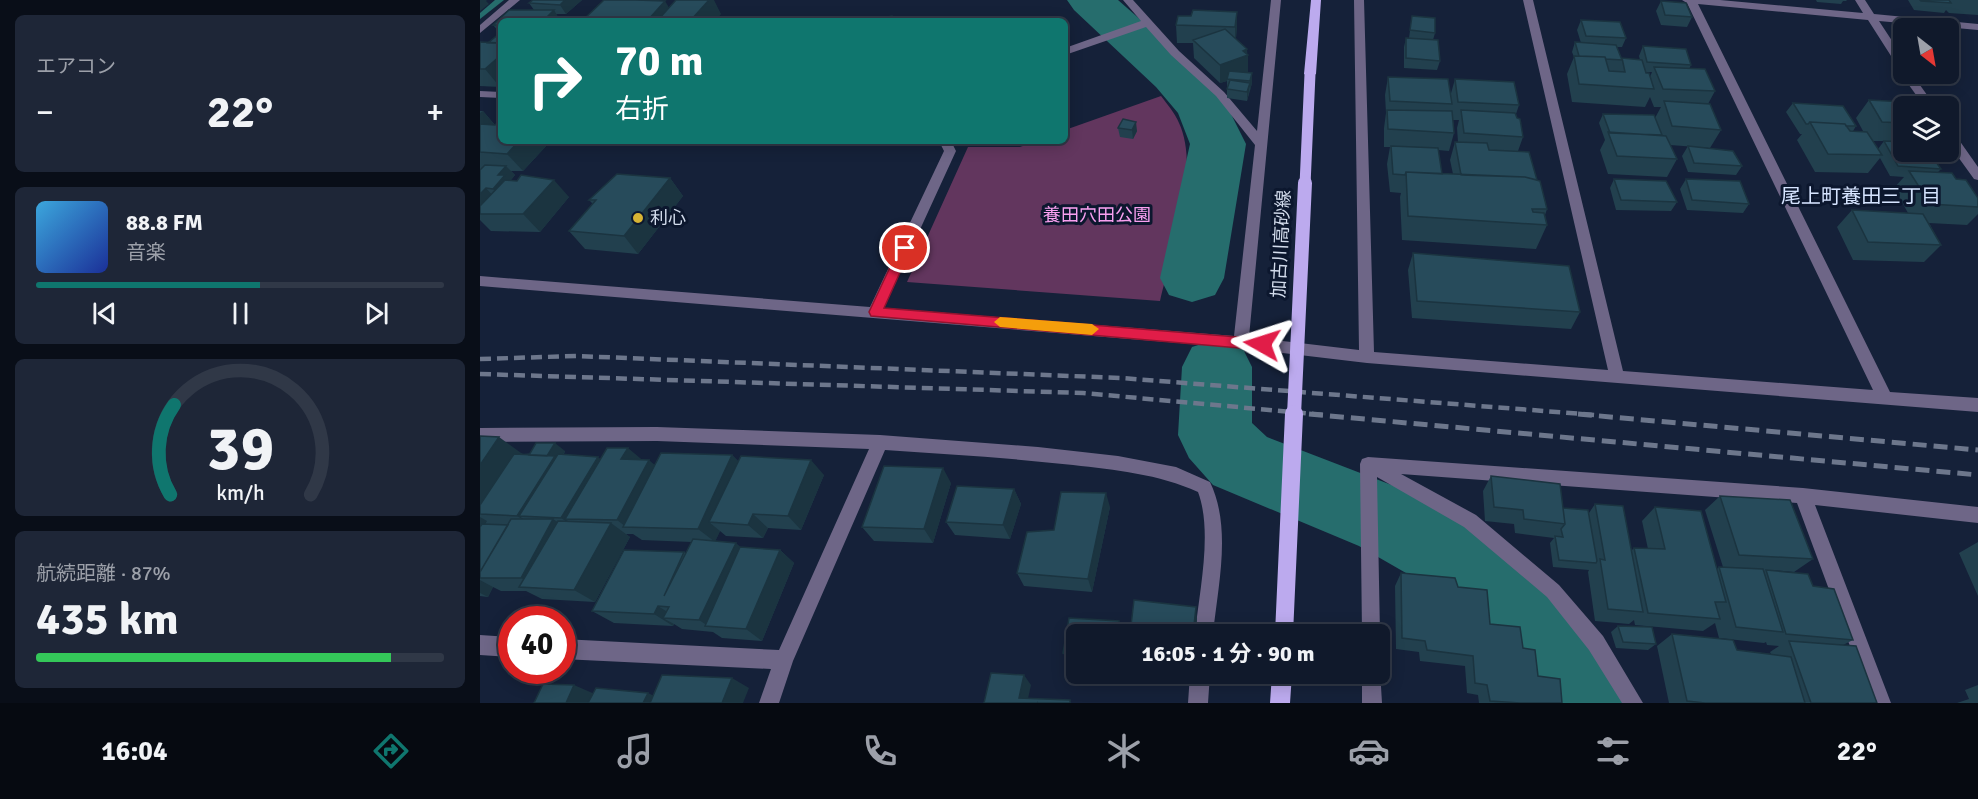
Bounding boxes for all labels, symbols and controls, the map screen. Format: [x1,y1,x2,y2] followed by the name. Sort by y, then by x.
[1893,18,1959,84] north arrow
[1893,18,1959,162] map controls
[615,36,704,87] text: 70 m
[516,42,594,120] icon: right
[36,54,116,79] text: エアコン
[207,85,273,140] text: 22°
[36,92,54,133] text: −
[426,92,444,133] text: +
[615,93,669,126] text: 右折
[1893,96,1959,162] button: layers
[1781,184,1941,209] district label: 尾上町養田三丁目
[1267,189,1295,299] street label: 加古川高砂線
[1043,204,1151,226] park label: 養田穴田公園
[650,207,686,229] place label: 利心
[126,209,203,236] text: 88.8 FM
[631,211,645,225] marker: 利心
[879,222,930,273] pin
[888,231,921,264] icon: arrive
[126,240,166,265] text: 音楽
[88,297,121,330] icon: previous
[224,297,257,330] icon: pause
[360,297,393,330] icon: next
[1230,312,1294,376] position arrow
[206,410,274,487] text: 39
[216,480,264,506] text: km/h
[36,561,171,586] text: 航続距離 · 87%
[36,592,179,647] text: 435 km
[498,606,576,684] speed limit sign: 40
[1142,640,1314,667] text: 16:05 · 1 分 · 90 m
[370,730,412,772] icon: directions
[614,730,656,772] icon: music
[859,730,901,772] icon: phone
[1103,730,1145,772] icon: climate
[1348,730,1390,772] icon: car
[1592,730,1634,772] icon: filters
[101,735,168,768] text: 16:04
[1837,735,1877,768] text: 22°

